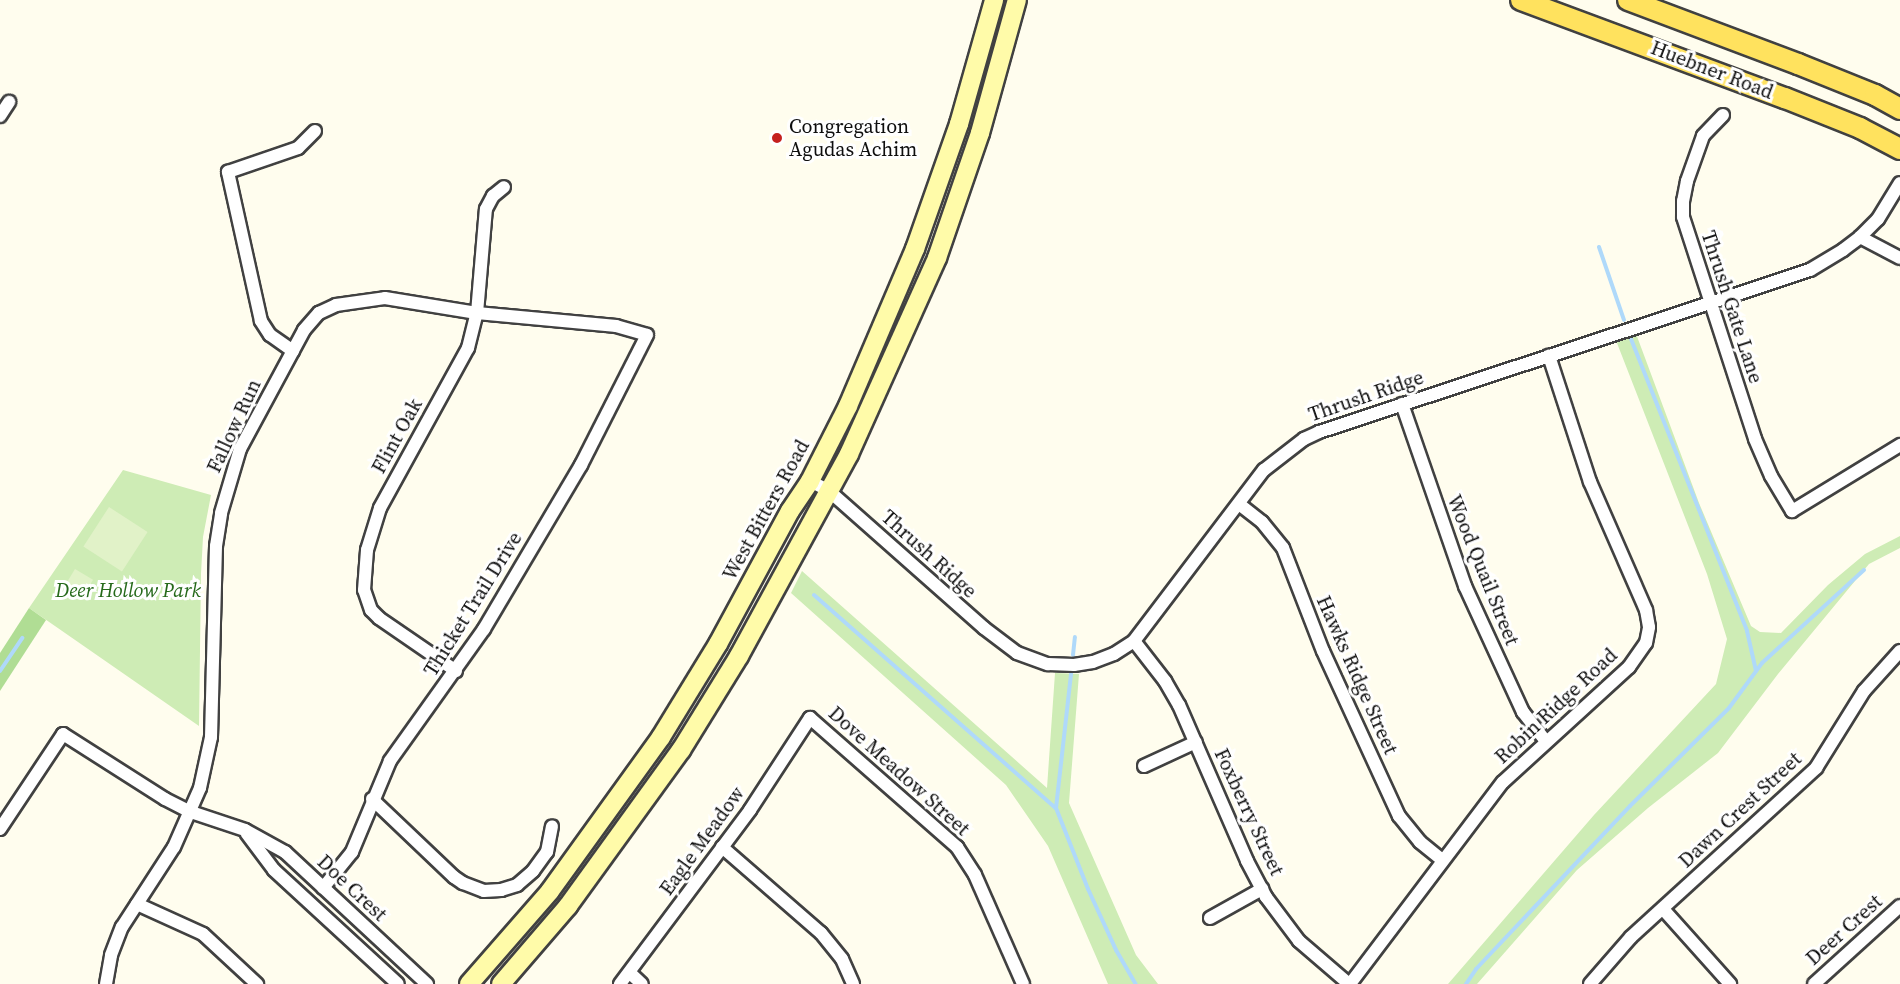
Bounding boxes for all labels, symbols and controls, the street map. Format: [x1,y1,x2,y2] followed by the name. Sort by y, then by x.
[1647,36,1777,104] street label: Huebner Road
[789,114,917,161] place label: Congregation Agudas Achim
[770,131,784,145] marker: Congregation Agudas Achim
[1696,228,1768,386] street label: Thrush Gate Lane
[1305,365,1427,427] street label: Thrush Ridge
[202,375,266,477] street label: Fallow Run
[367,394,427,478] street label: Flint Oak
[718,436,814,584] street label: West Bitters Road
[1442,491,1524,649] street label: Wood Quail Street
[876,505,982,603] street label: Thrush Ridge
[419,527,527,681] street label: Thicket Trail Drive
[55,578,201,602] park label: Deer Hollow Park
[1311,592,1403,758] street label: Hawks Ridge Street
[1490,643,1622,769] street label: Robin Ridge Road
[824,701,974,841] street label: Dove Meadow Street
[1209,745,1289,879] street label: Foxberry Street
[1674,747,1806,873] street label: Dawn Crest Street
[655,782,749,900] street label: Eagle Meadow
[312,850,392,926] street label: Doe Crest
[1801,890,1887,970] street label: Deer Crest

